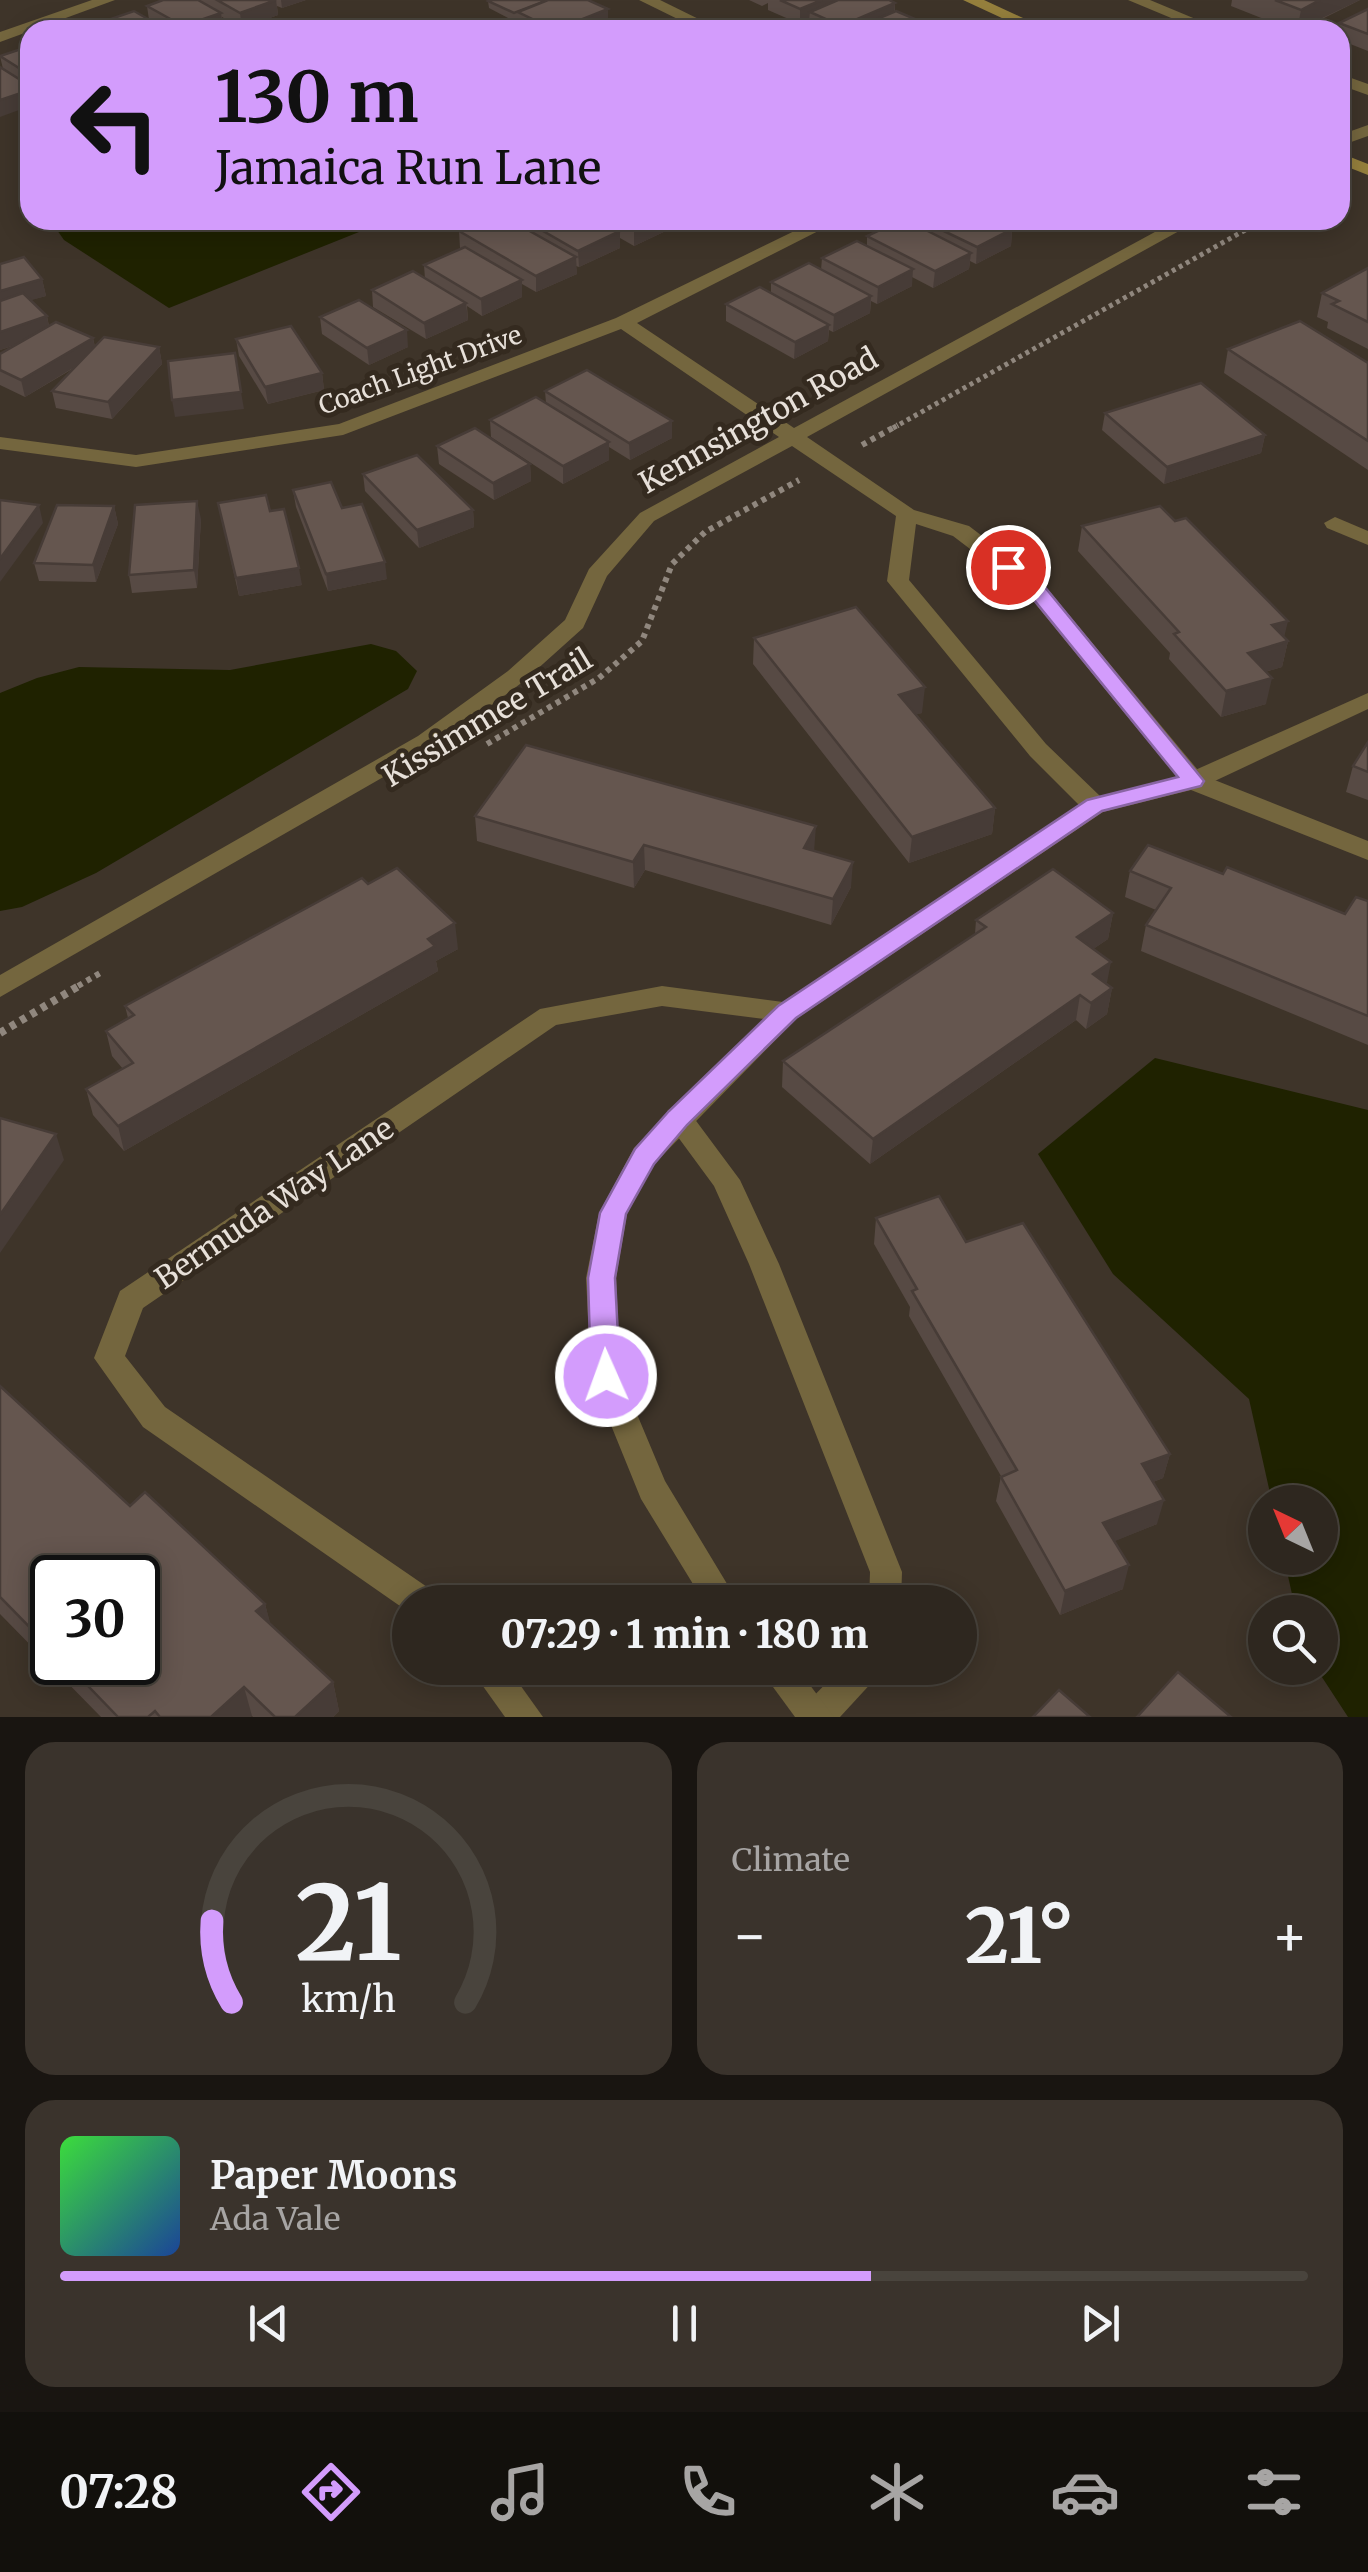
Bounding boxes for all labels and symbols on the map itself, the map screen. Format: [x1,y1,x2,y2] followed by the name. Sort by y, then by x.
[314,318,526,422] street label: Coach Light Drive
[632,339,884,501] street label: Kennsington Road
[966,525,1051,610] pin
[375,640,599,794] street label: Kissimmee Trail
[148,1109,400,1297] street label: Bermuda Way Lane
[554,1324,658,1428] position arrow
[1248,1485,1338,1575] north arrow
[30,1555,160,1685] speed limit sign: 30

